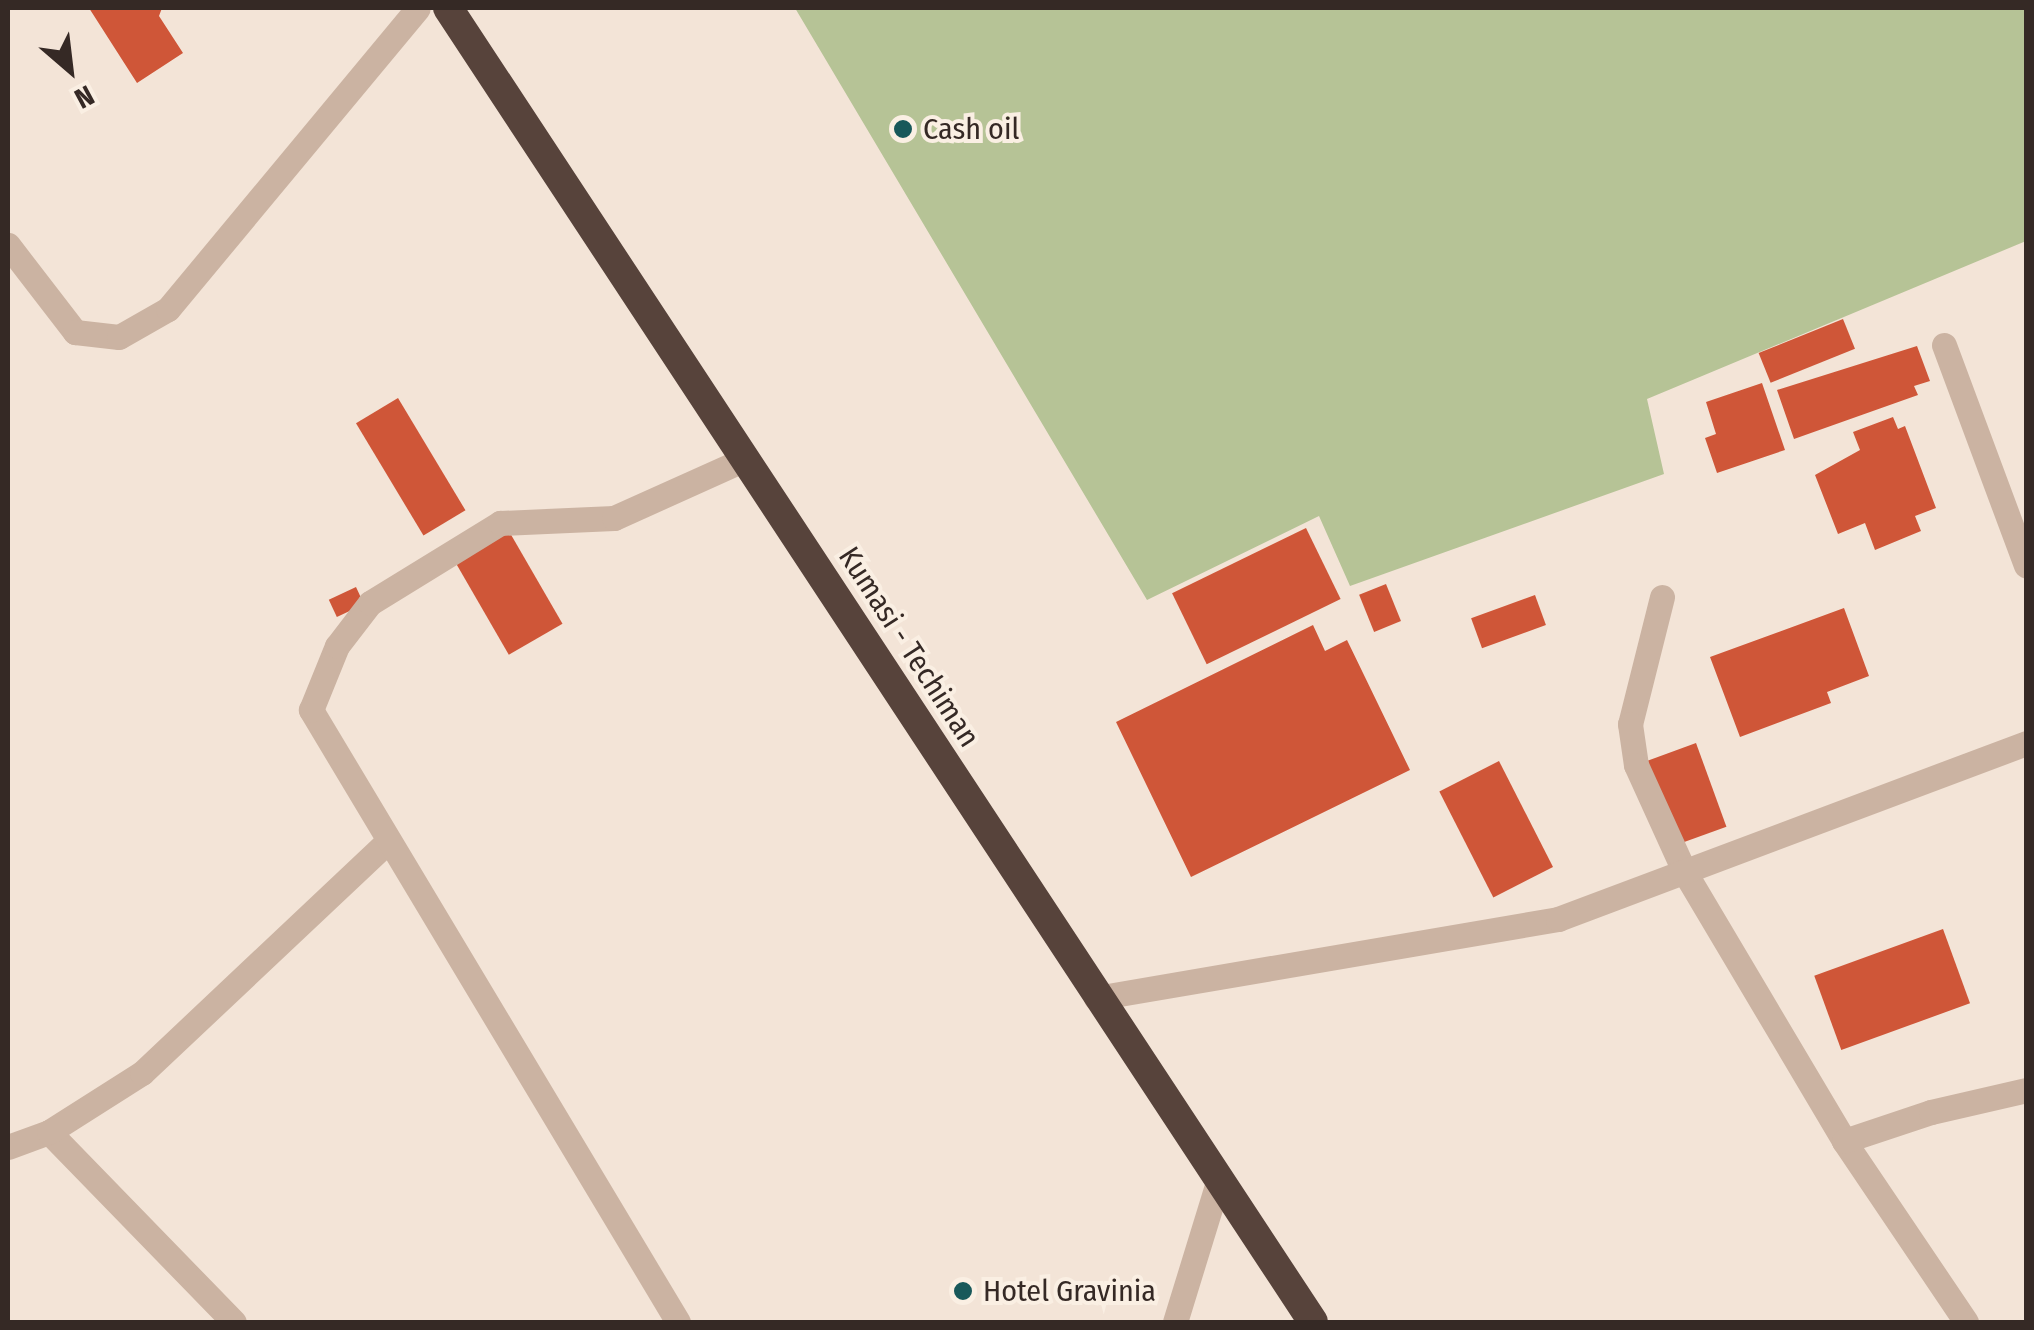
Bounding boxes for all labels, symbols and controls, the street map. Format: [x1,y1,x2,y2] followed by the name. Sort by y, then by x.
[20,20,120,120] north arrow
[69,78,99,115] text: N
[923,111,1019,147] place label: Cash oil
[892,118,914,140] marker: Cash oil
[831,540,987,754] street label: Kumasi - Techiman
[983,1273,1156,1309] place label: Hotel Gravinia
[952,1280,974,1302] marker: Hotel Gravinia

